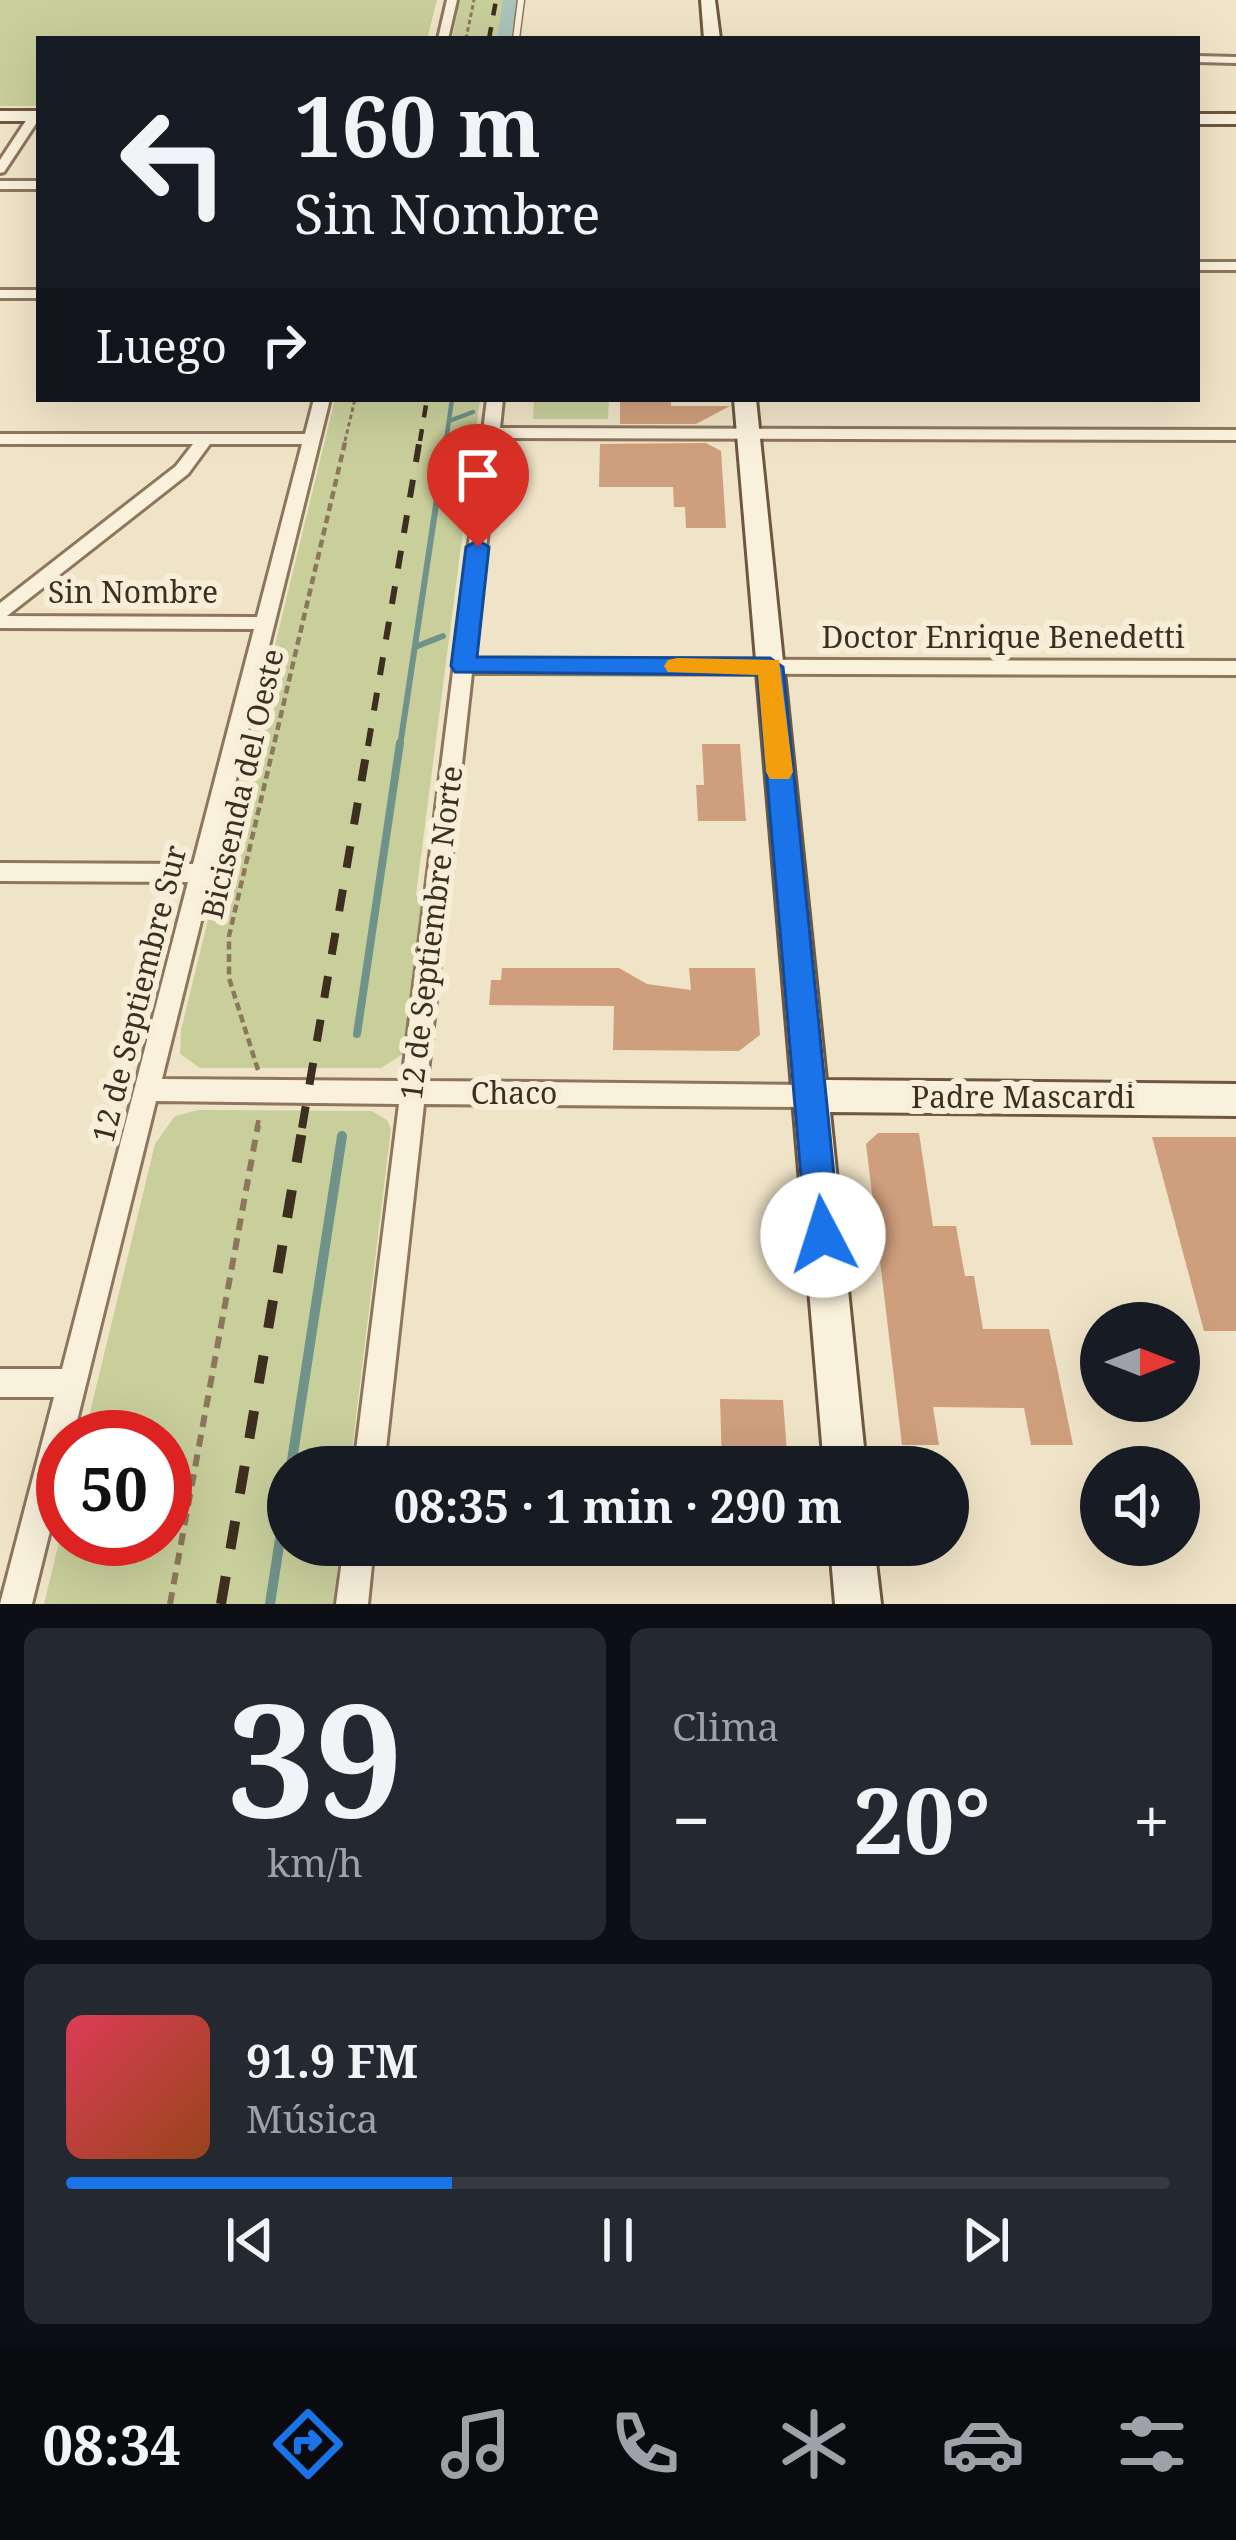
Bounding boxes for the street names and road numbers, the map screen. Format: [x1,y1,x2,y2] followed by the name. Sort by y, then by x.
[48,571,218,612] street label: Sin Nombre
[821,616,1185,657] street label: Doctor Enrique Benedetti
[191,645,293,923] street label: Bicisenda del Oeste
[390,763,471,1102] street label: 12 de Septiembre Norte
[82,841,195,1147] street label: 12 de Septiembre Sur
[471,1072,557,1113] street label: Chaco
[911,1076,1135,1117] street label: Padre Mascardi

